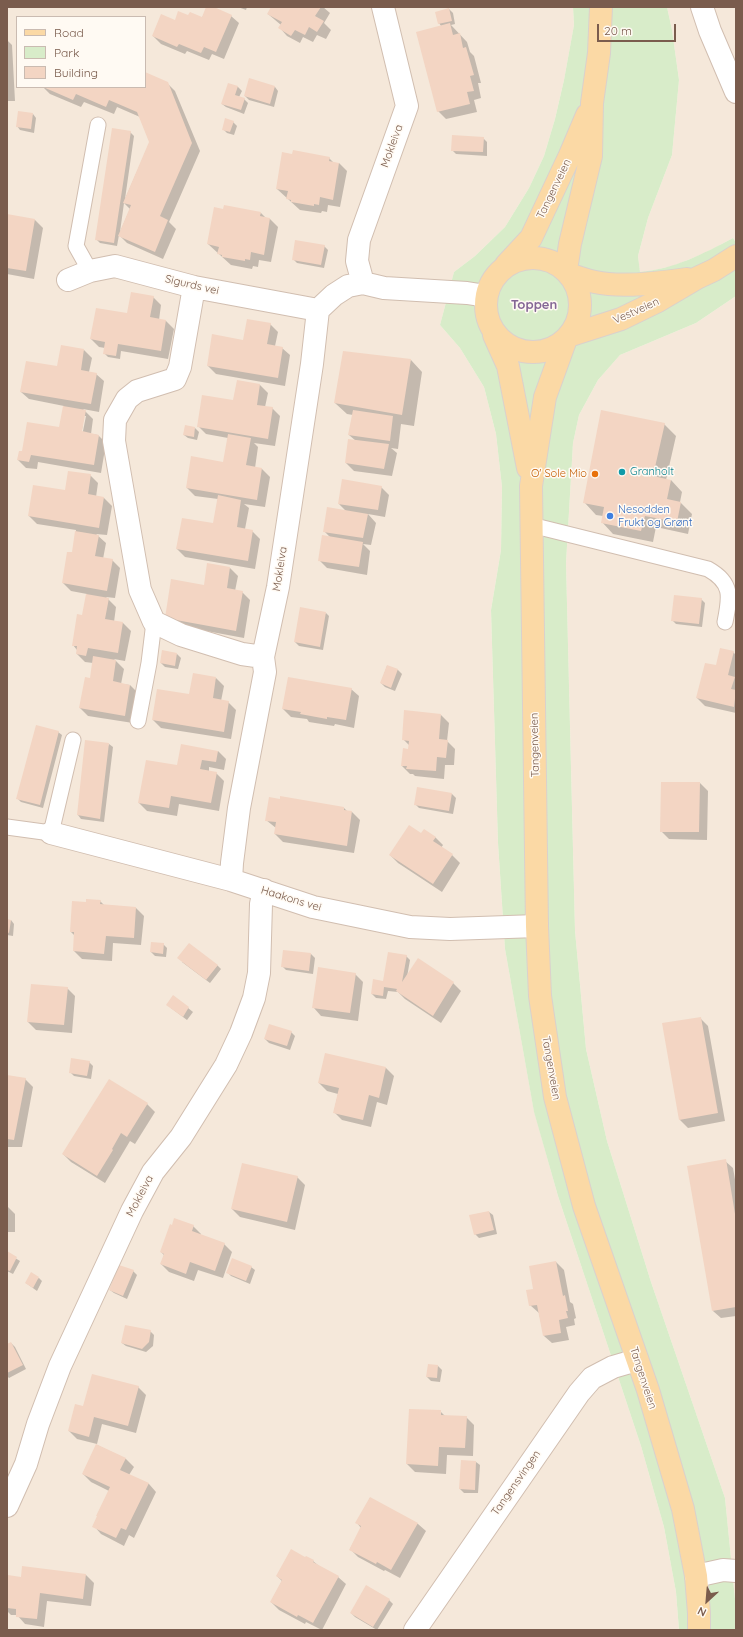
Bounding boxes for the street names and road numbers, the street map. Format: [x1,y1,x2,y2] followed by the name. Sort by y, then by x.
[378,123,406,169] street label: Mokleiva
[534,157,574,221] street label: Tangenveien
[164,272,220,298] street label: Sigurds vei
[611,295,661,327] street label: Vestveien
[270,546,290,592] street label: Mokleiva
[528,713,542,777] street label: Tangenveien
[259,884,323,914] street label: Haakons vei
[539,1035,563,1101] street label: Tangenveien
[124,1173,156,1219] street label: Mokleiva
[627,1345,659,1411] street label: Tangenveien
[489,1448,543,1518] street label: Tangensvingen

